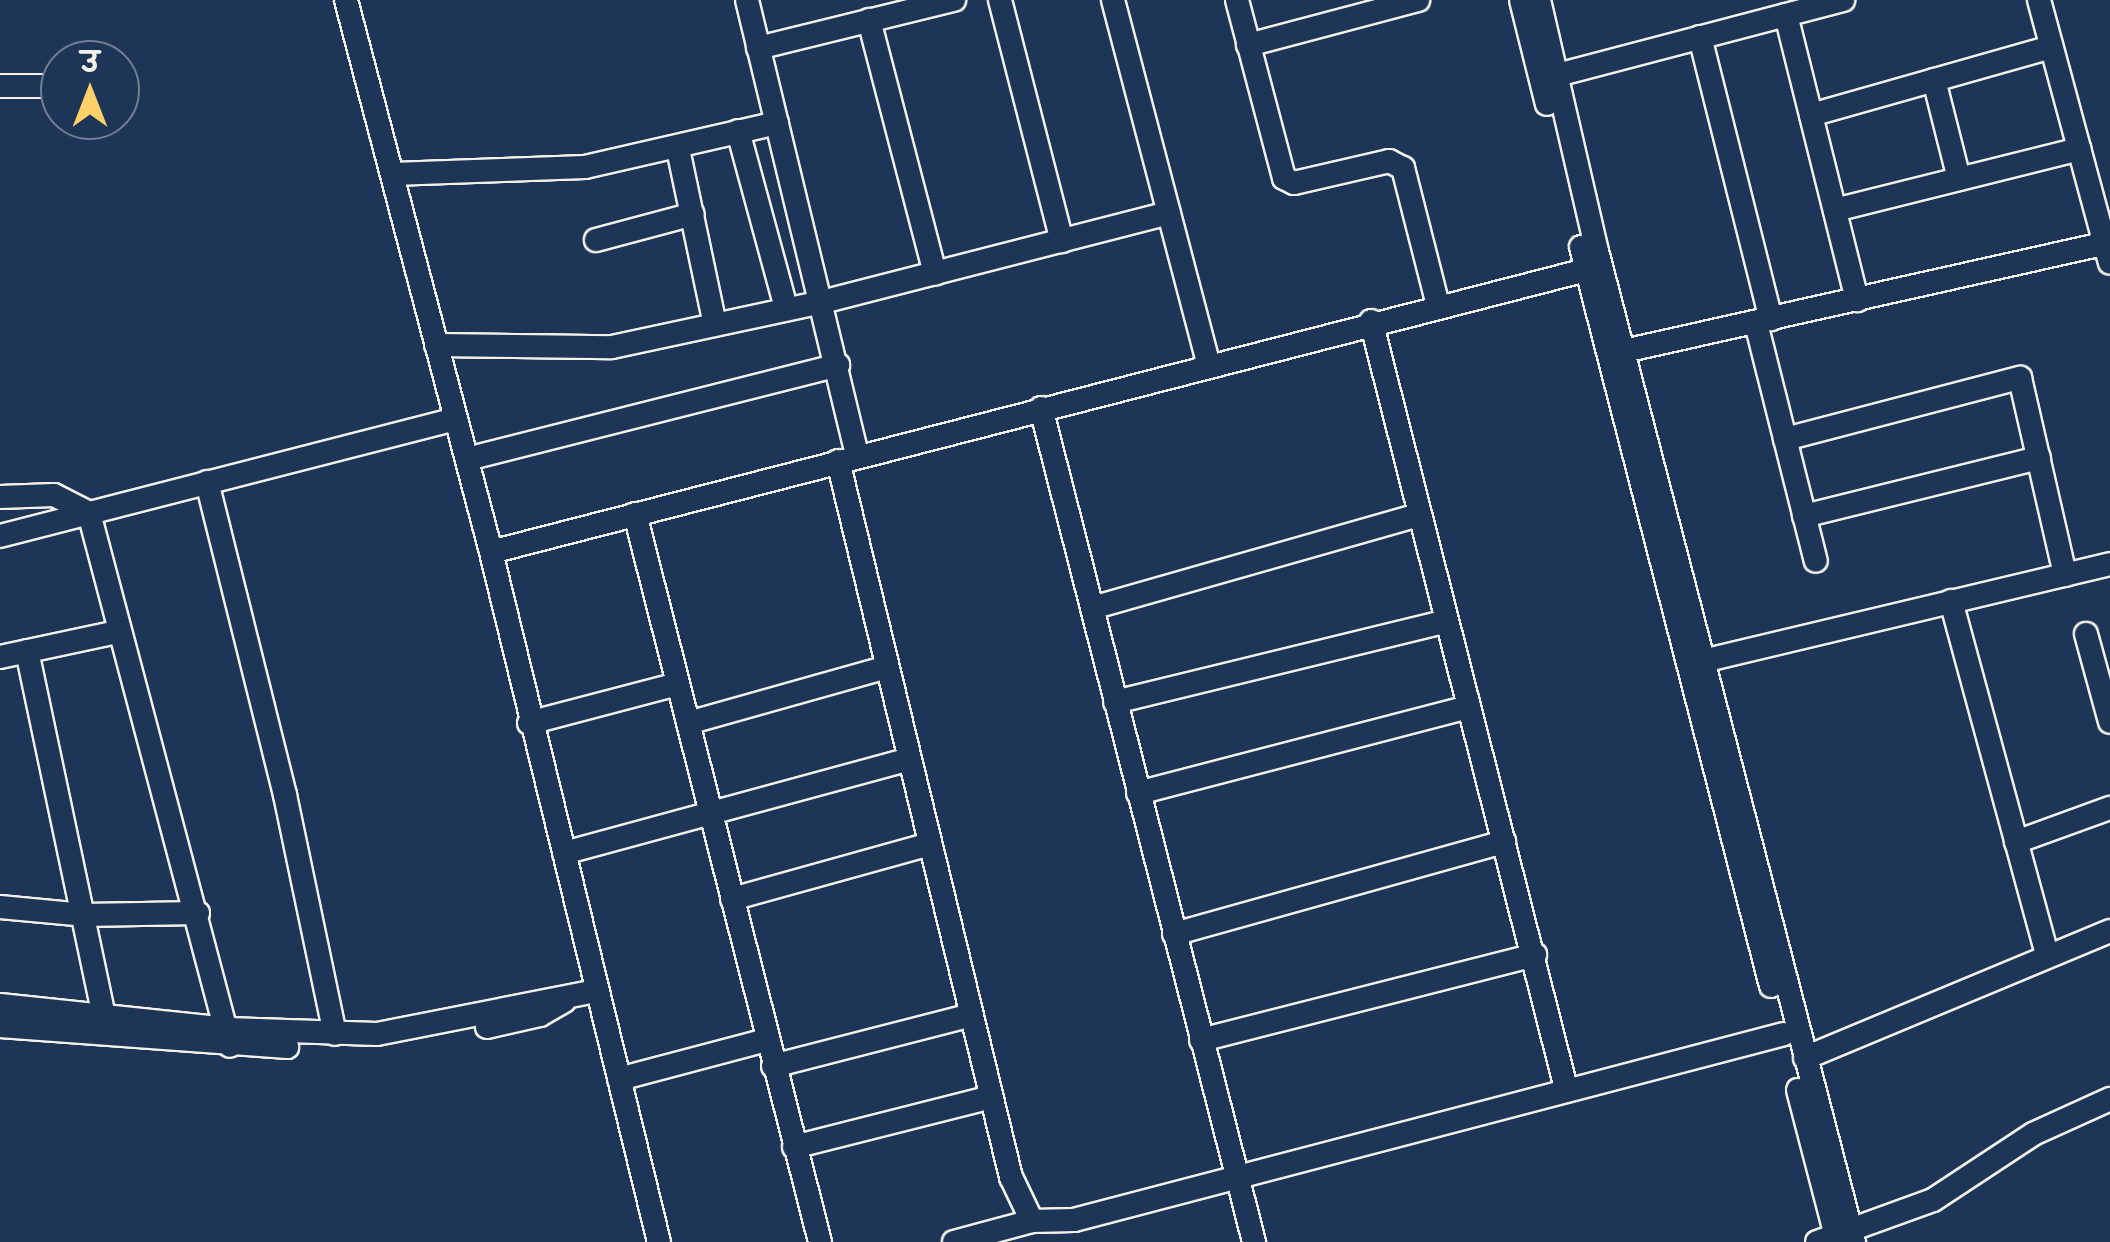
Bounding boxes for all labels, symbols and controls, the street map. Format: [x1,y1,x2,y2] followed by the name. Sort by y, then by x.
[40,40,140,140] north arrow
[81,43,99,81] text: उ

